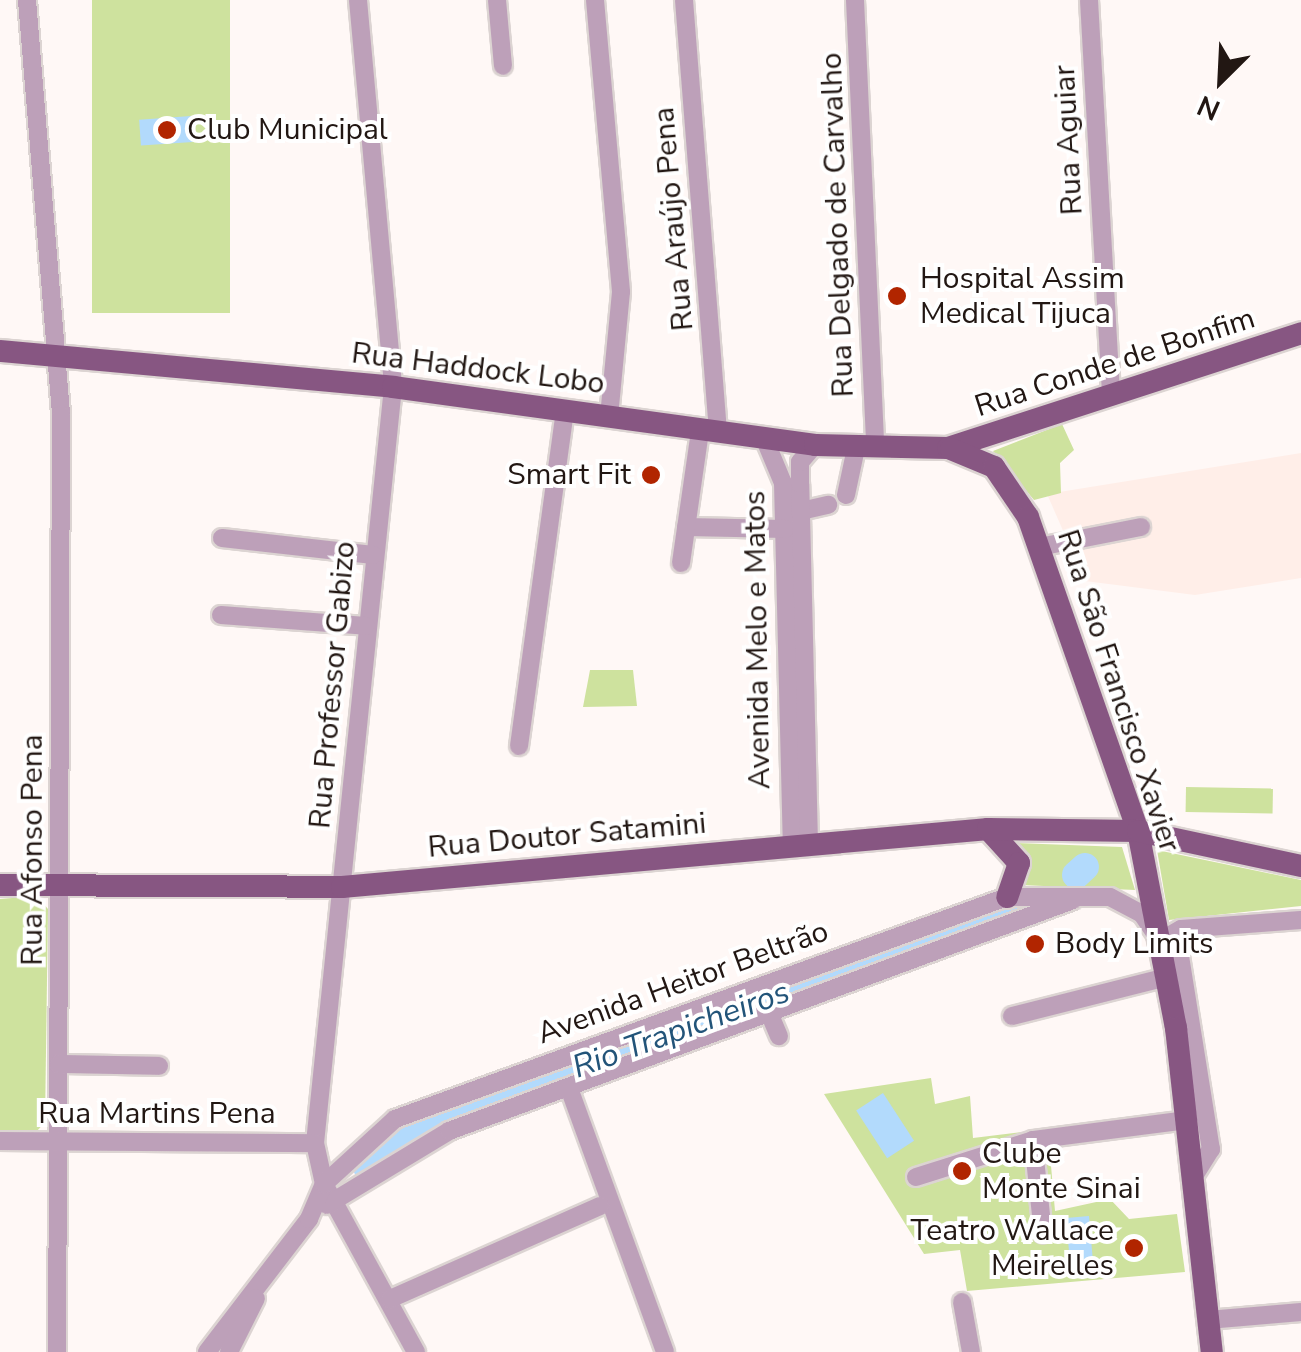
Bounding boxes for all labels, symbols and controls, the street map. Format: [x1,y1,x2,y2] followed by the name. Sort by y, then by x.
[1171,30,1271,130] north arrow
[814,52,862,398] street label: Rua Delgado de Carvalho
[1047,64,1091,216] street label: Rua Aguiar
[1192,86,1226,129] text: N
[646,106,702,332] street label: Rua Araújo Pena
[187,112,388,148] place label: Club Municipal
[156,119,178,141] marker: Club Municipal
[920,261,1125,332] place label: Hospital Assim Medical Tijuca
[884,283,910,309] marker: Hospital Assim Medical Tijuca
[971,301,1259,425] street label: Rua Conde de Bonfim
[350,336,606,402] street label: Rua Haddock Lobo
[507,457,631,493] place label: Smart Fit
[640,464,662,486] marker: Smart Fit
[737,490,779,790] street label: Avenida Melo e Matos
[1049,525,1187,857] street label: Rua São Francisco Xavier
[303,540,363,830] street label: Rua Professor Gabizo
[15,734,51,966] street label: Rua Afonso Pena
[426,806,708,866] street label: Rua Doutor Satamini
[533,914,833,1052] street label: Avenida Heitor Beltrão
[1055,926,1213,962] place label: Body Limits
[1024,933,1046,955] marker: Body Limits
[567,973,795,1087] water label: Rio Trapicheiros
[38,1096,276,1132] street label: Rua Martins Pena
[982,1136,1141,1206] place label: Clube Monte Sinai
[951,1160,973,1182] marker: Clube Monte Sinai
[911,1213,1114,1284] place label: Teatro Wallace Meirelles
[1123,1237,1145,1259] marker: Teatro Wallace Meirelles

